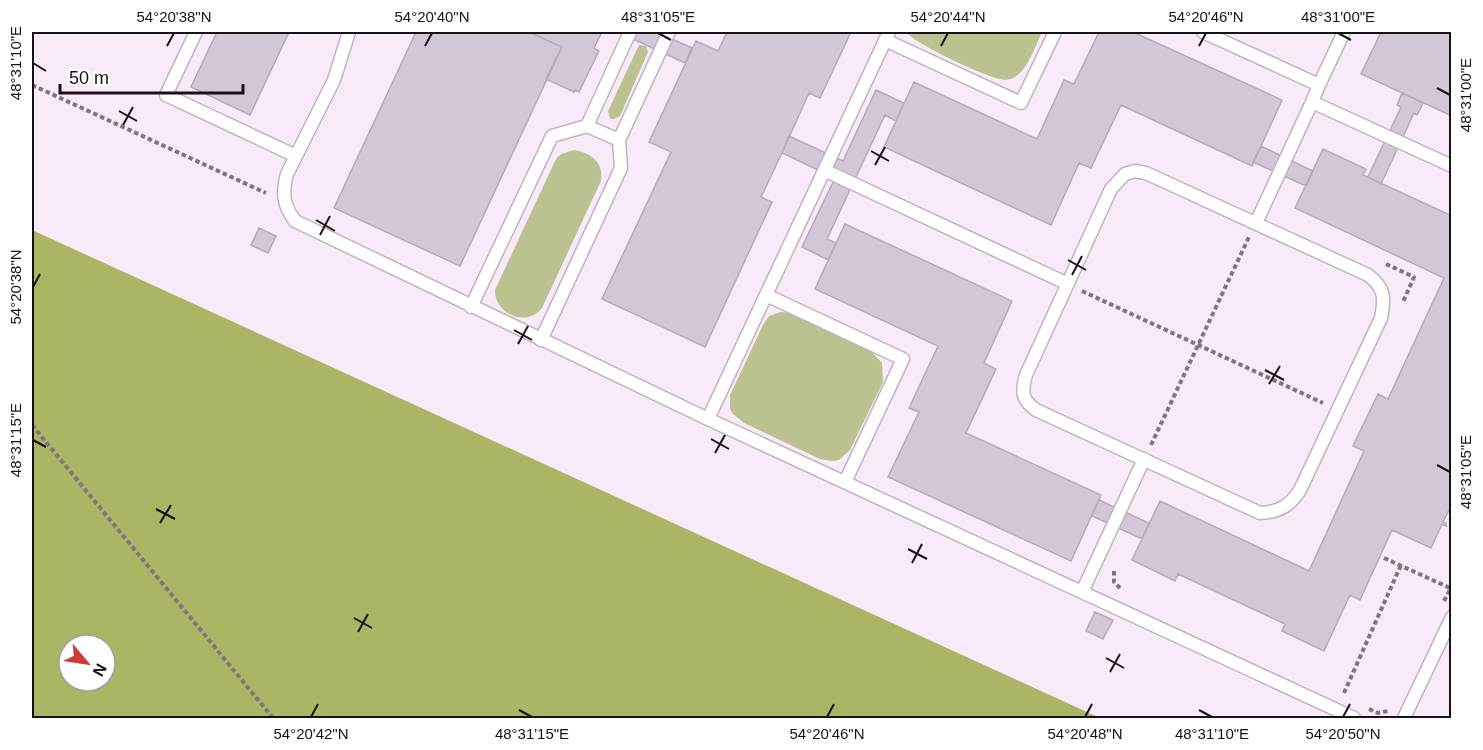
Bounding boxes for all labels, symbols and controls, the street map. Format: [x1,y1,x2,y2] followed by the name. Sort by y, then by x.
[136,8,212,25] text: 54°20'38"N
[394,8,470,25] text: 54°20'40"N
[621,8,695,25] text: 48°31'05"E
[910,8,986,25] text: 54°20'44"N
[1168,8,1244,25] text: 54°20'46"N
[1301,8,1375,25] text: 48°31'00"E
[7,26,24,100] text: 48°31'10"E
[60,57,243,95] scale bar
[1457,58,1474,132] text: 48°31'00"E
[69,68,109,88] text: 50 m
[7,249,24,325] text: 54°20'38"N
[7,403,24,477] text: 48°31'15"E
[1457,435,1474,509] text: 48°31'05"E
[57,633,117,693] north arrow
[89,661,110,679] text: N
[273,725,349,742] text: 54°20'42"N
[495,725,569,742] text: 48°31'15"E
[789,725,865,742] text: 54°20'46"N
[1047,725,1123,742] text: 54°20'48"N
[1175,725,1249,742] text: 48°31'10"E
[1305,725,1381,742] text: 54°20'50"N

